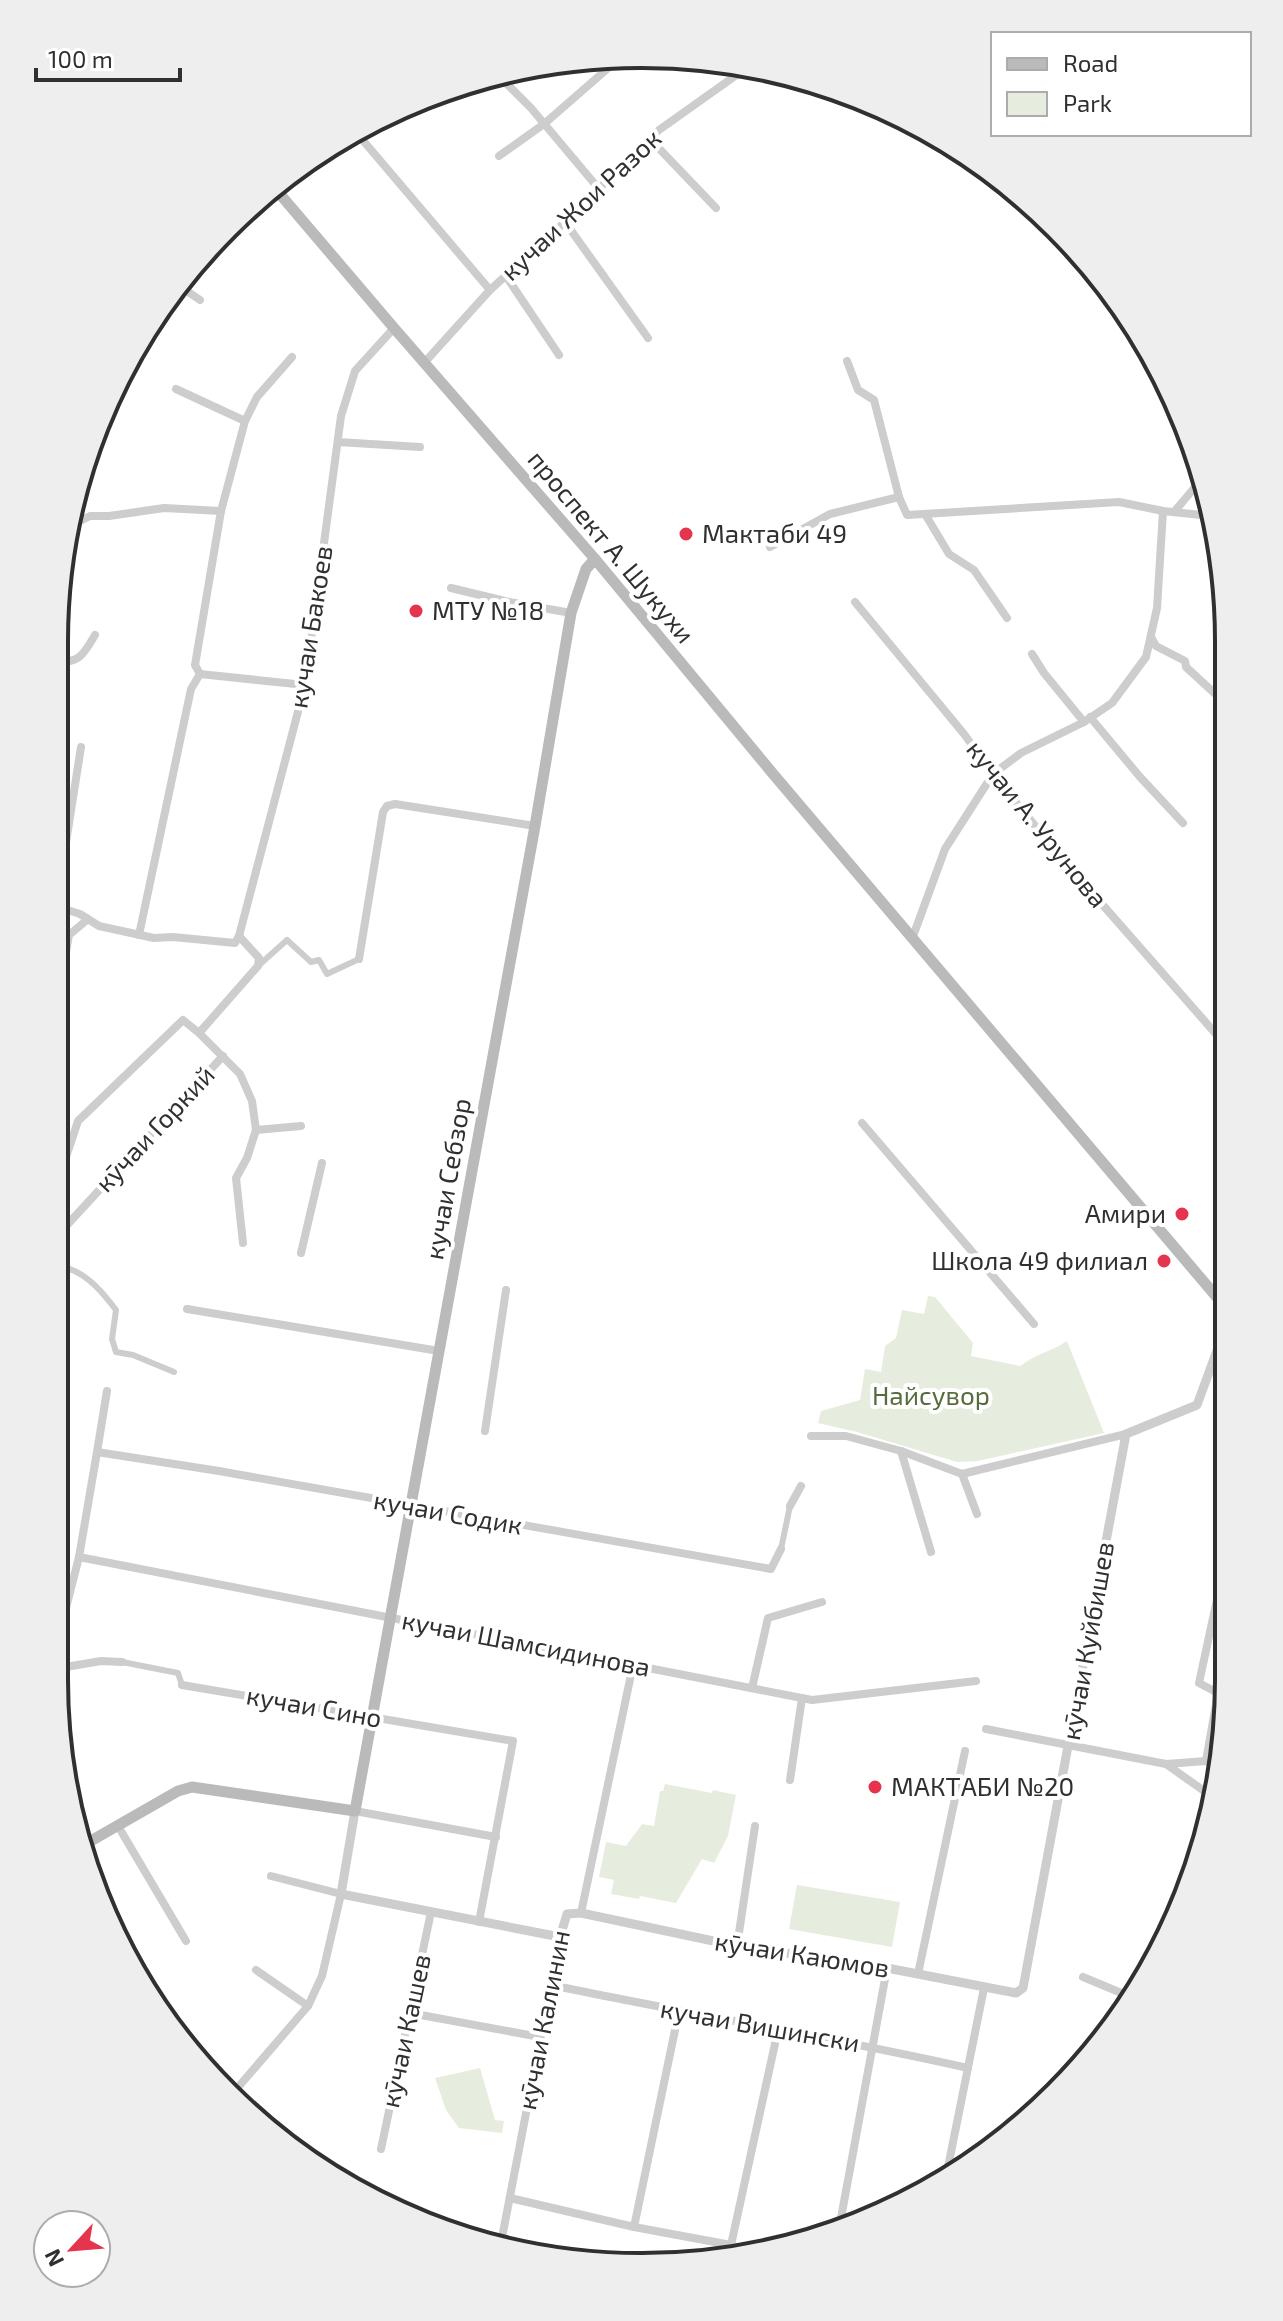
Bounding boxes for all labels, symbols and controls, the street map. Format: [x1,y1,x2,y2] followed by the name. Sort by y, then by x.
[36,32,180,82] scale bar
[991,32,1251,136] legend
[48,44,113,73] text: 100 m
[1063,48,1118,77] text: Road
[1063,88,1112,117] text: Park
[493,122,667,287] street label: кучаи Жои Разок
[522,443,702,649] street label: проспект А. Шукухи
[702,517,847,548] place label: Мактаби 49
[677,525,695,543] marker: Мактаби 49
[281,543,339,710] street label: кучаи Бакоев
[432,594,544,625] place label: МТУ №18
[407,602,425,620] marker: МТУ №18
[960,733,1115,914] street label: кучаи А. Урунова
[88,1059,221,1198] street label: кӯчаи Горкий
[417,1096,477,1262] street label: кучаи Себзор
[1085,1197,1166,1228] place label: Амири
[1173,1205,1191,1223] marker: Амири
[931,1244,1148,1275] place label: Школа 49 филиал
[1155,1252,1173,1270] marker: Школа 49 филиал
[872,1379,990,1411] park label: Найсувор
[371,1483,525,1541] street label: кучаи Содик
[1054,1539,1120,1743] street label: кӯчаи Куйбишев
[399,1603,653,1683] street label: кучаи Шамсидинова
[244,1678,384,1734] street label: кучаи Сино
[891,1770,1074,1801] place label: МАКТАБИ №20
[866,1778,884,1796] marker: МАКТАБИ №20
[713,1924,892,1984] street label: кӯчаи Каюмов
[510,1927,576,2112] street label: кӯчаи Калинин
[373,1951,437,2111] street label: кӯчаи Кашев
[658,1992,862,2058] street label: кучаи Вишински
[32,2209,112,2289] north arrow
[38,2245,68,2271] text: N

